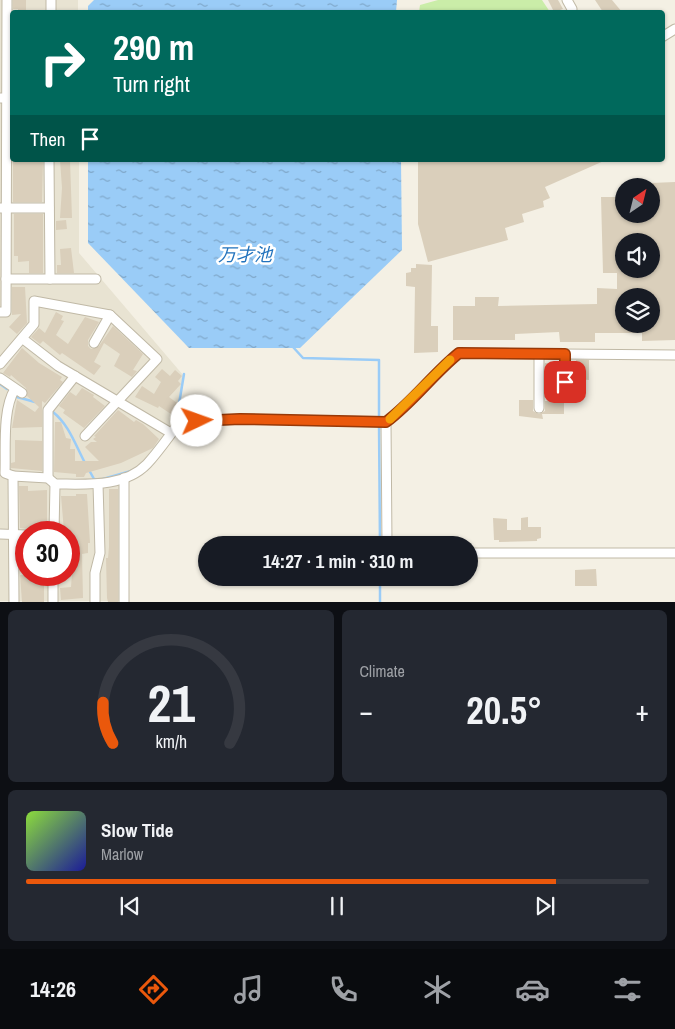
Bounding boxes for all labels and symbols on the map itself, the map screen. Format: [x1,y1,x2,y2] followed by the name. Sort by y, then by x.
[615,178,660,222] north arrow
[218,242,274,267] water label: 万才池
[544,361,586,403] pin
[170,394,222,446] position arrow
[15,521,80,586] speed limit sign: 30

